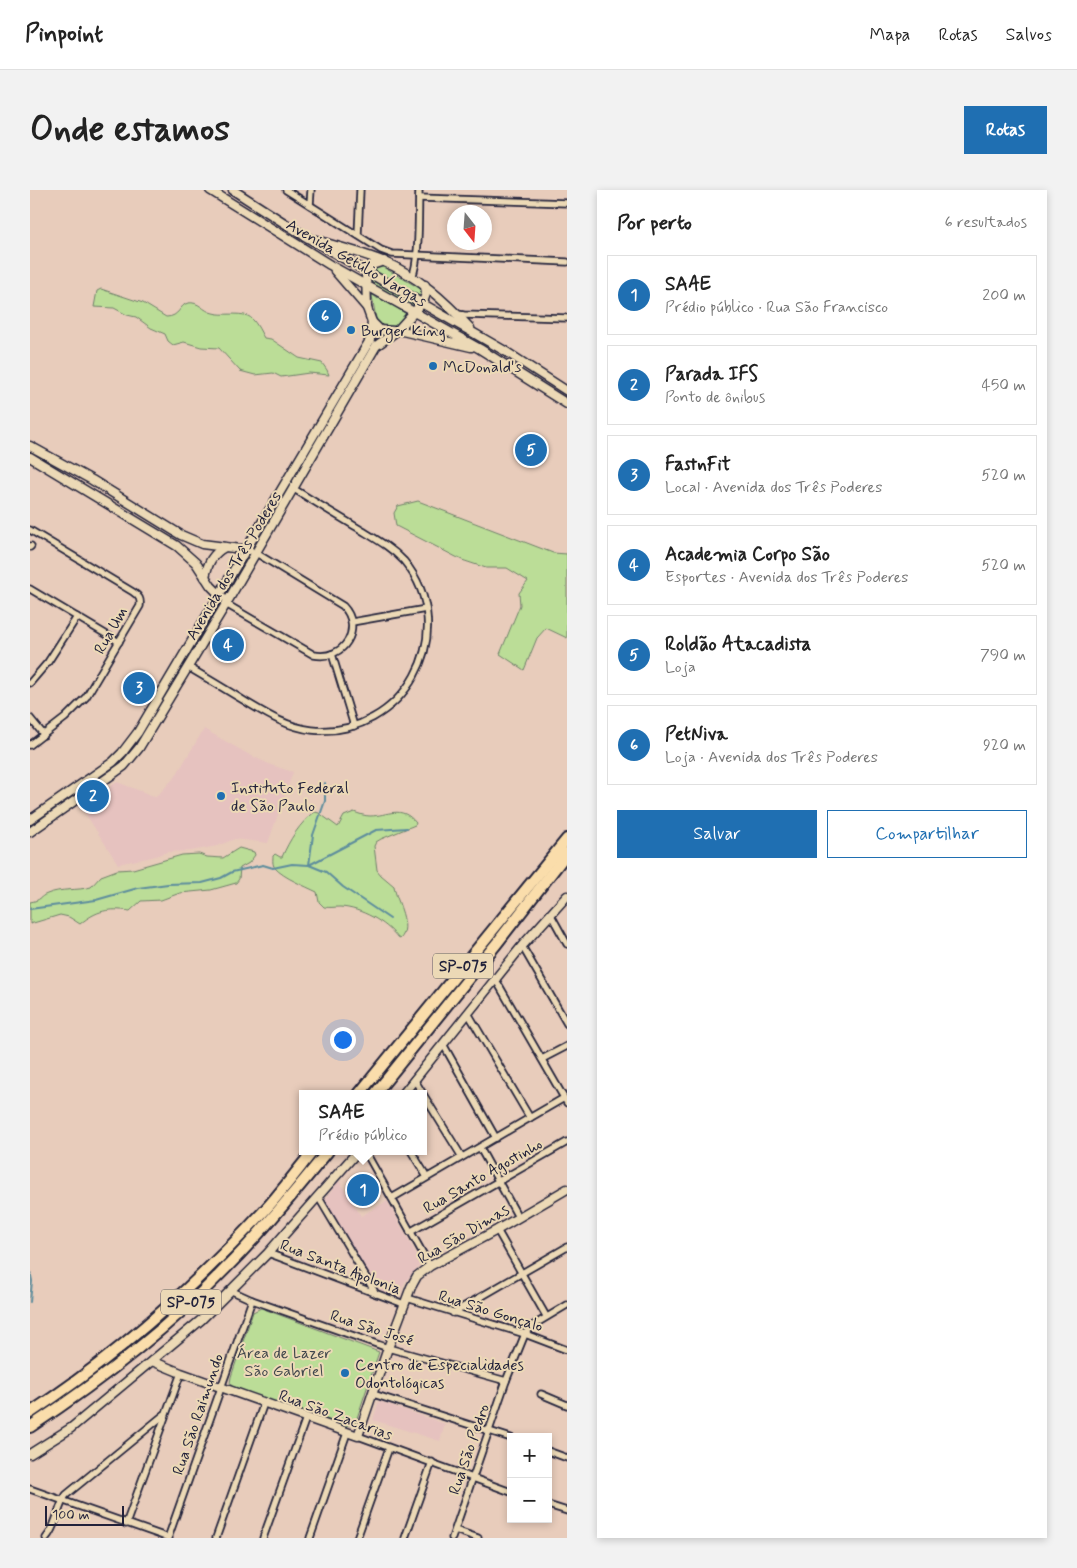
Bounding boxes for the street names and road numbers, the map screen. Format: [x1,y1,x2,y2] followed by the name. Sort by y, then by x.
[282,214,430,313] street label: Avenida Getúlio Vargas
[182,488,287,644] street label: Avenida dos Três Poderes
[89,603,133,658] street label: Rua Um
[433,954,493,978] road number: SP-075
[419,1134,546,1219] street label: Rua Santo Agostinho
[414,1199,514,1269] street label: Rua São Dimas
[277,1235,404,1301] street label: Rua Santa Apolonia
[436,1286,545,1337] street label: Rua São Gonçalo
[161,1290,221,1314] road number: SP-075
[327,1305,416,1352] street label: Rua São José
[168,1351,229,1478] street label: Rua São Raimundo
[276,1385,395,1446] street label: Rua São Zacarias
[444,1401,495,1498] street label: Rua São Pedro

